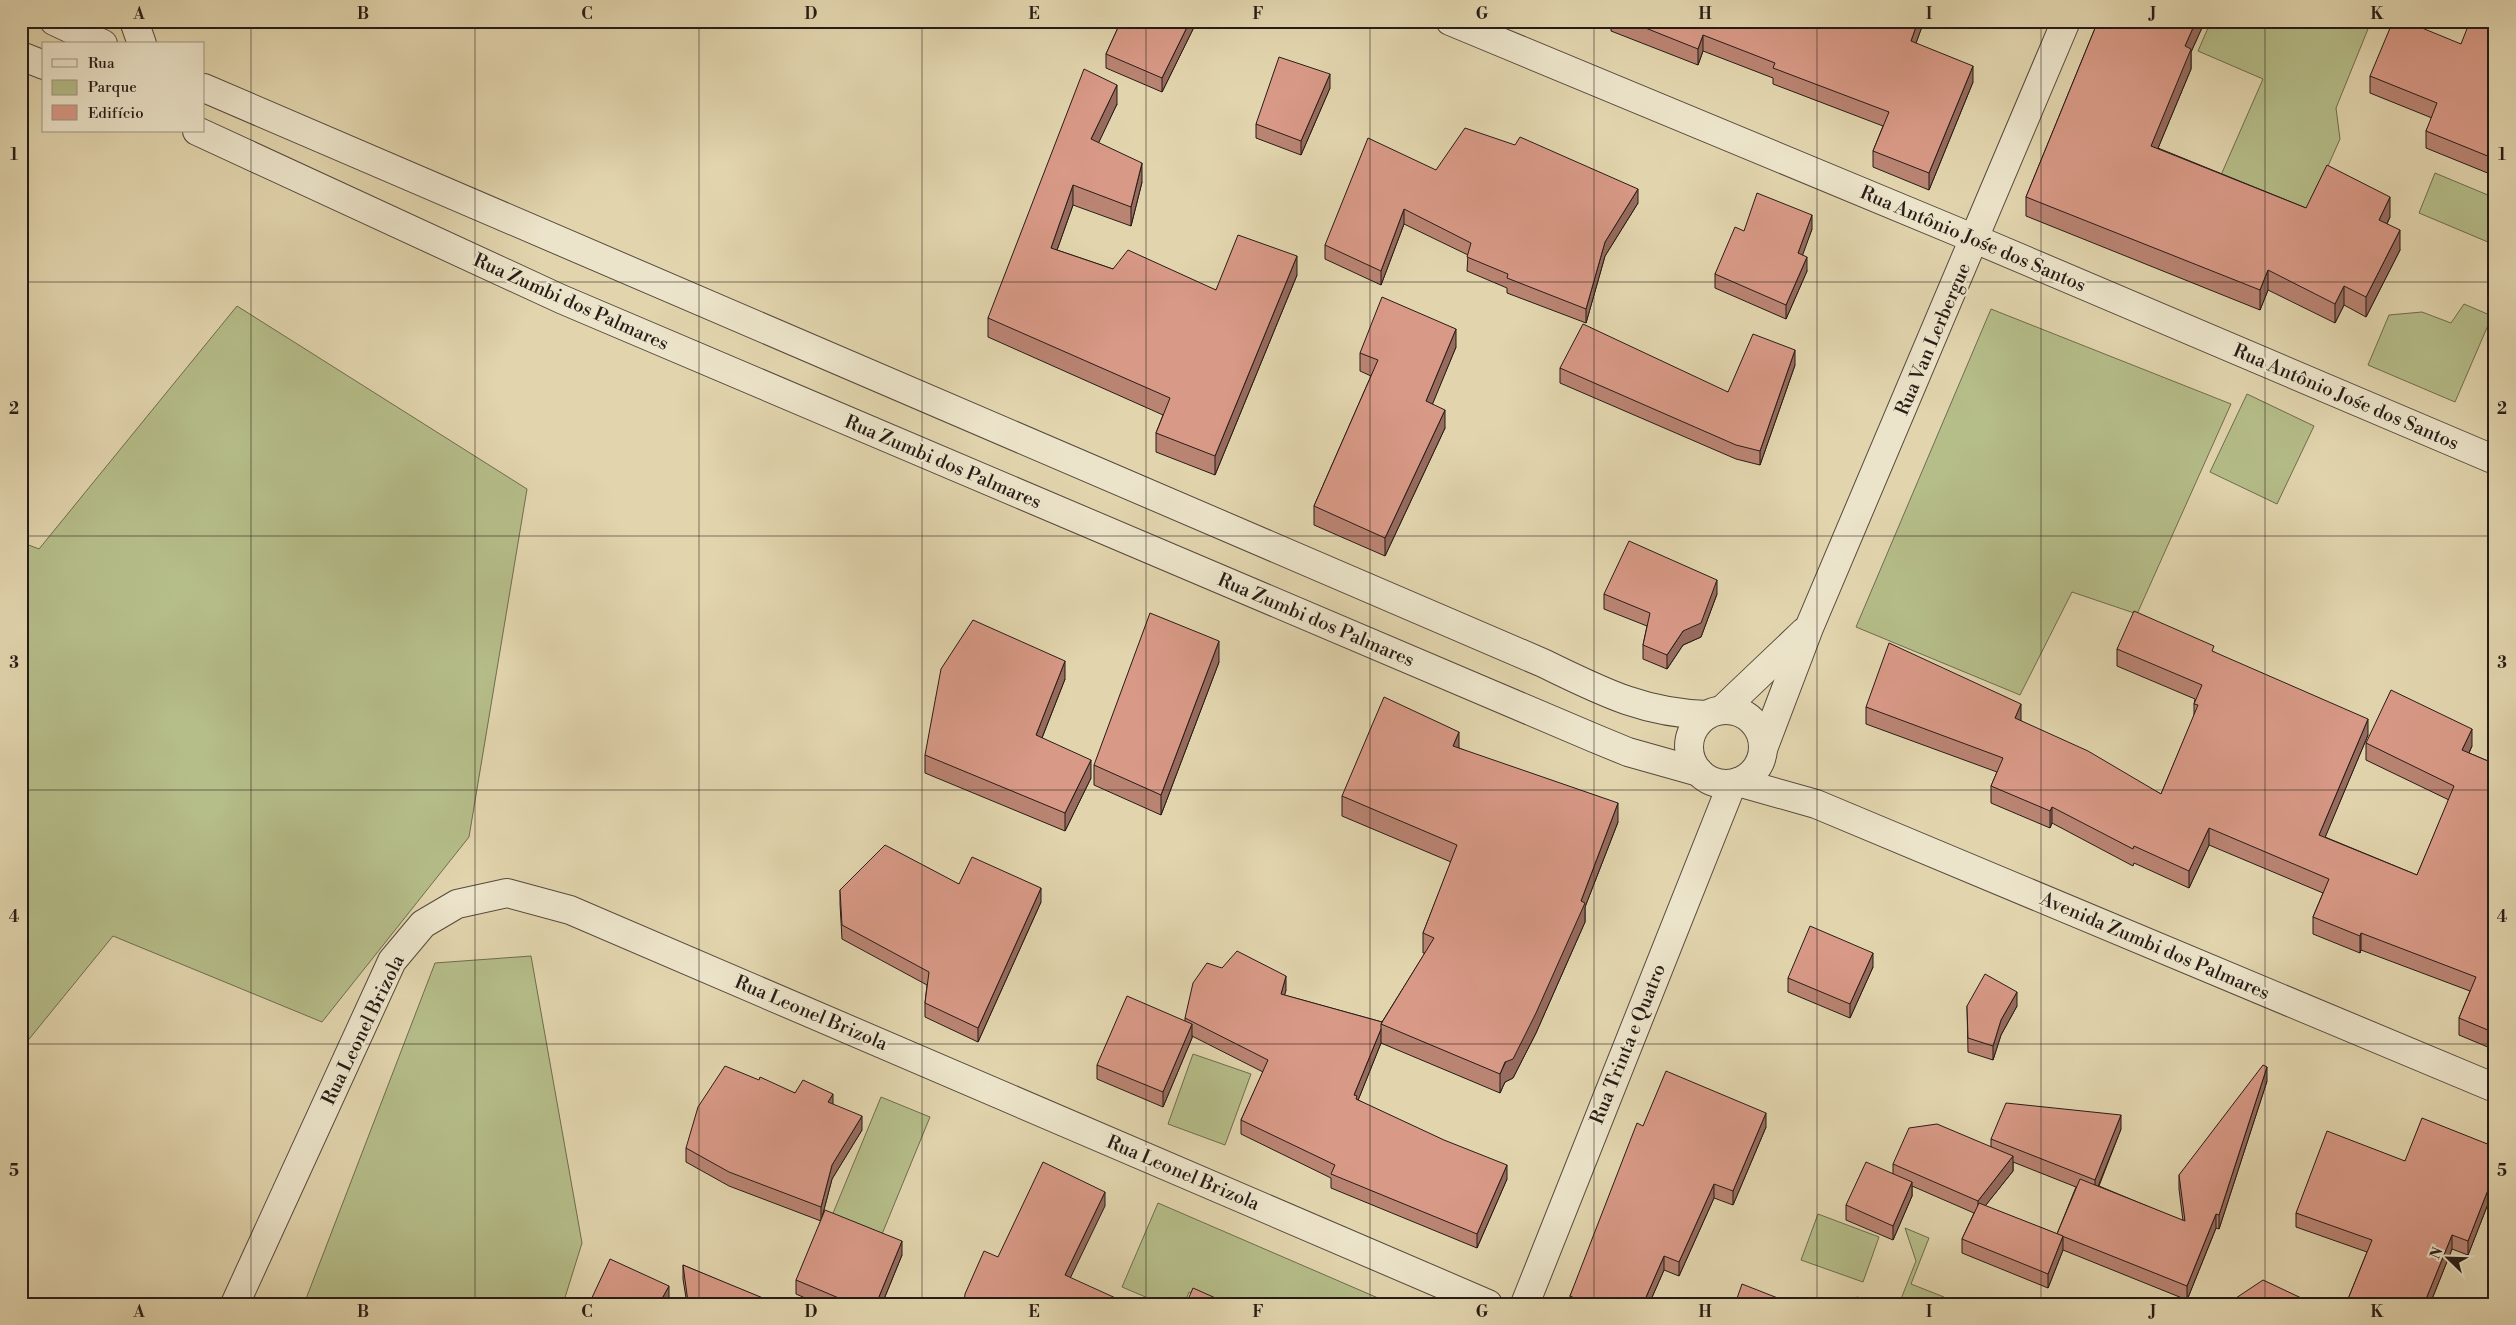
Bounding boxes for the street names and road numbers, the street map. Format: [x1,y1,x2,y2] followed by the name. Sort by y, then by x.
[1857,180,2089,298] street label: Rua Antônio Jośe dos Santos
[469,248,673,356] street label: Rua Zumbi dos Palmares
[1890,259,1976,419] street label: Rua Van Lerbergue
[2230,338,2462,456] street label: Rua Antônio Jośe dos Santos
[841,410,1045,514] street label: Rua Zumbi dos Palmares
[1214,568,1418,672] street label: Rua Zumbi dos Palmares
[2036,886,2273,1005] street label: Avenida Zumbi dos Palmares
[316,951,410,1109] street label: Rua Leonel Brizola
[1585,960,1671,1128] street label: Rua Trinta e Quatro
[731,970,892,1056] street label: Rua Leonel Brizola
[1103,1130,1264,1216] street label: Rua Leonel Brizola

